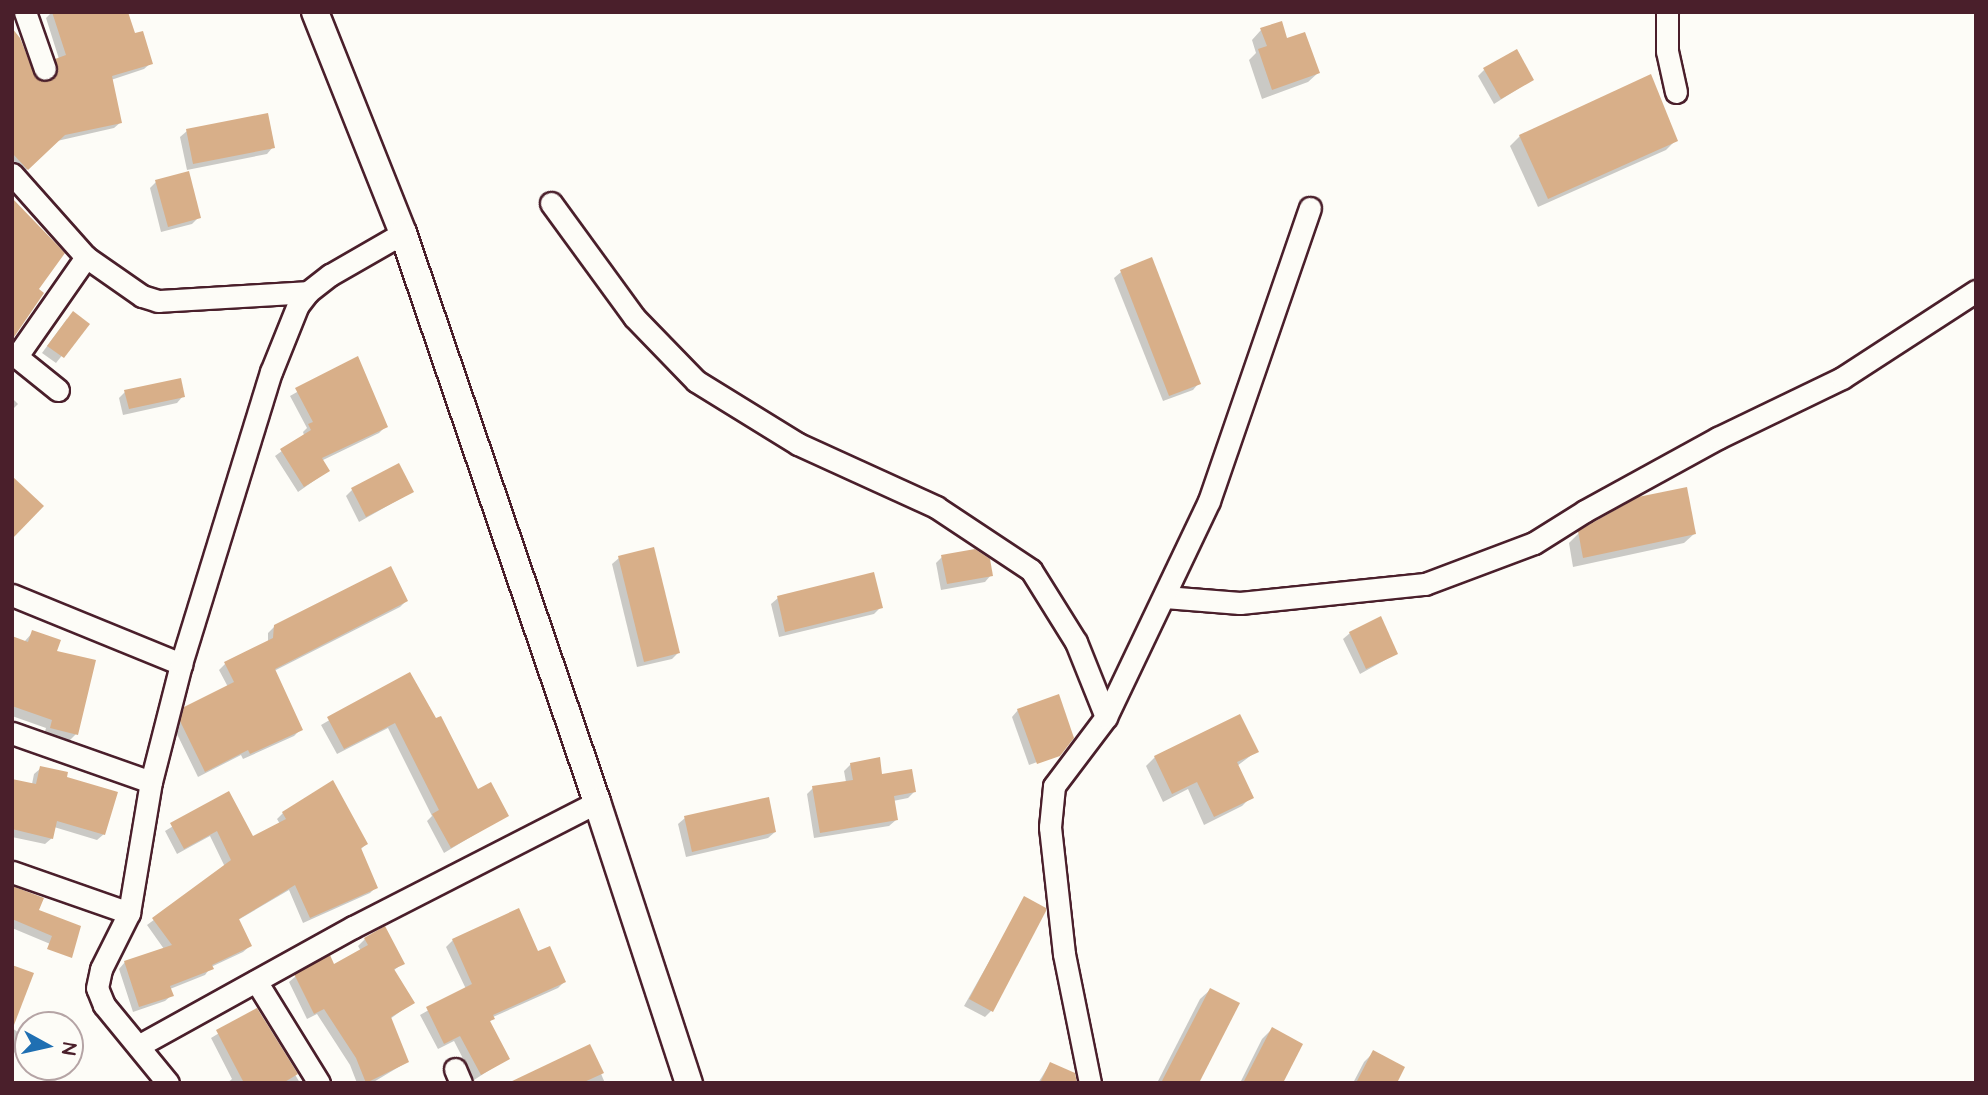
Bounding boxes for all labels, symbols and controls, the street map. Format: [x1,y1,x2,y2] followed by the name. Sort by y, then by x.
[14,1011,84,1081] north arrow
[54,1041,83,1056] text: N

